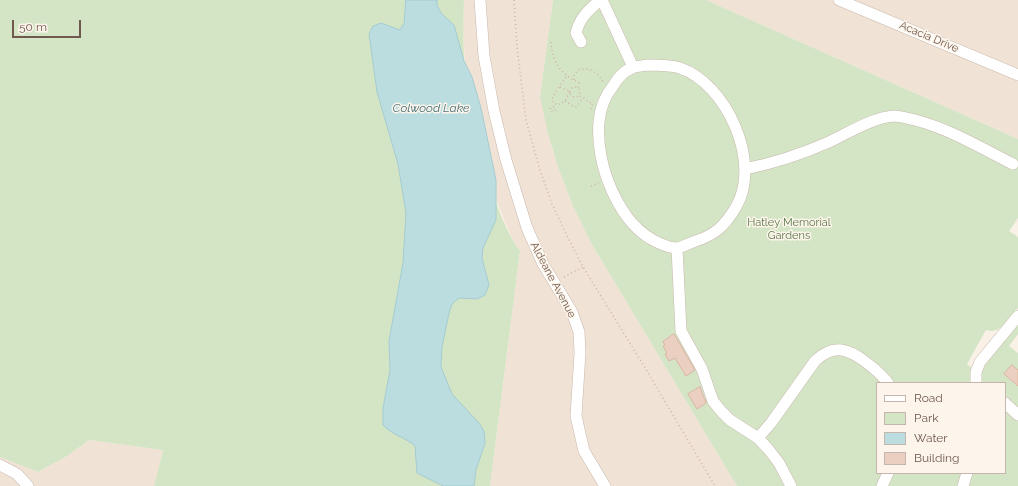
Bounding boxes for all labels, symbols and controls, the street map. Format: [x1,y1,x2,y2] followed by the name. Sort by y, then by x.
[14,12,83,38] scale bar
[898,19,960,55] street label: Acacia Drive
[19,20,47,34] text: 50 m
[393,101,469,115] water label: Colwood Lake
[747,216,831,242] park label: Hatley Memorial Gardens
[527,240,579,320] street label: Aldeane Avenue
[876,382,1006,474] legend
[914,391,943,405] text: Road
[914,411,939,425] text: Park
[914,431,948,445] text: Water
[914,451,960,465] text: Building

